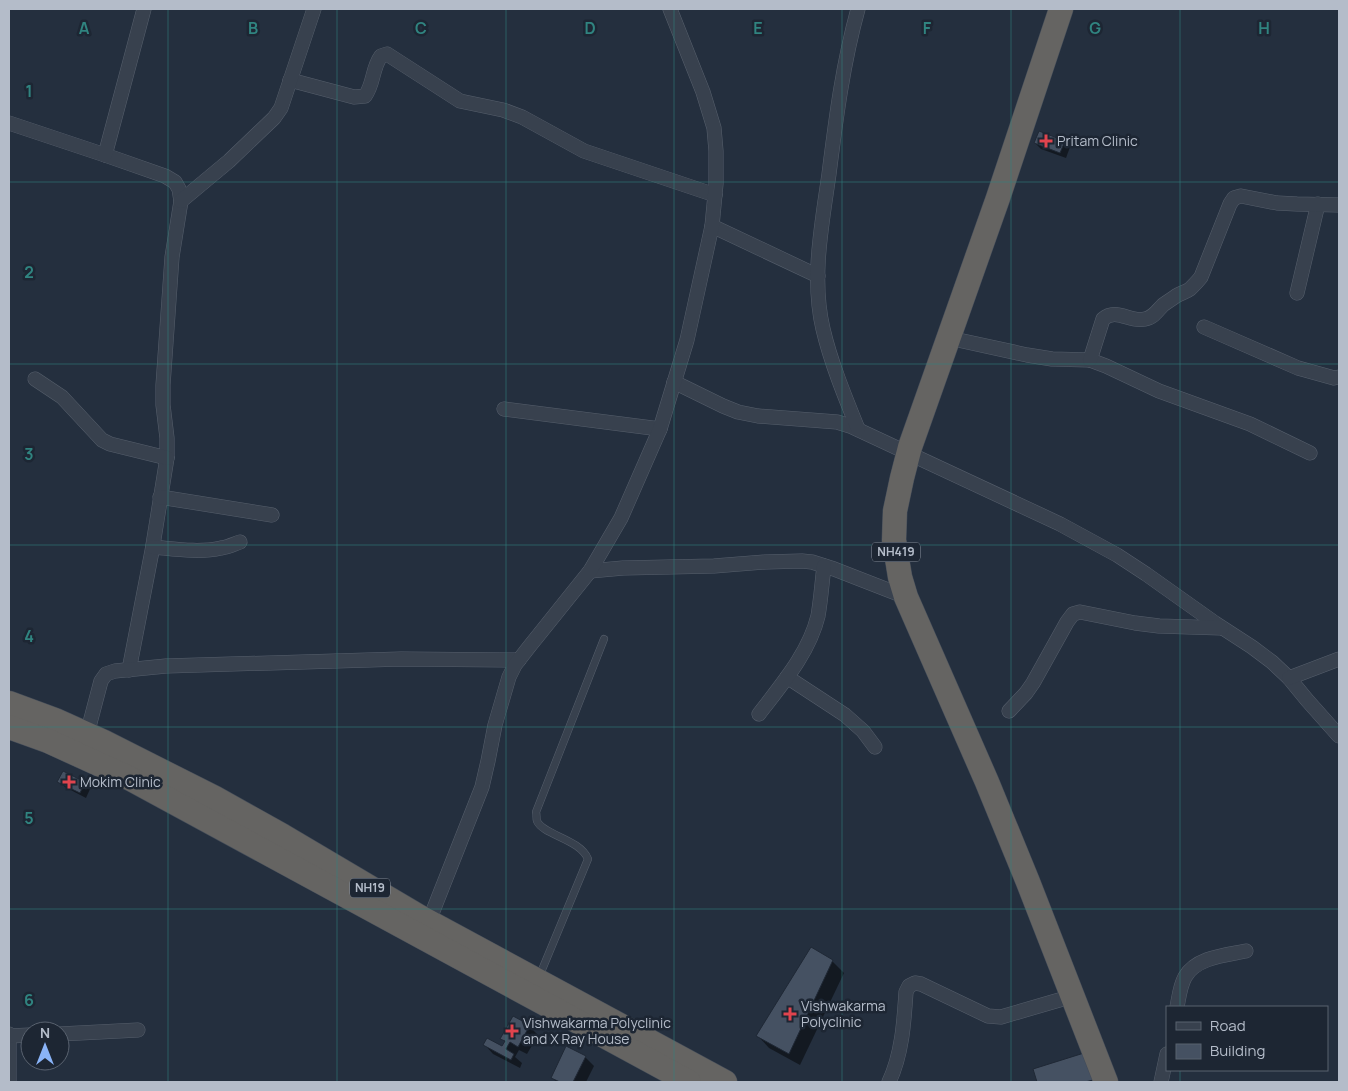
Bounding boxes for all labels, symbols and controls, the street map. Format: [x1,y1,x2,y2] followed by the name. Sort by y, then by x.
[79,17,90,39] text: A
[248,17,258,39] text: B
[415,17,427,39] text: C
[584,17,596,39] text: D
[753,17,763,39] text: E
[923,17,932,39] text: F
[1089,17,1101,39] text: G
[1258,17,1270,39] text: H
[25,80,33,102] text: 1
[1057,131,1138,150] place label: Pritam Clinic
[1039,134,1053,148] marker: Pritam Clinic
[24,261,34,283] text: 2
[24,443,34,465] text: 3
[872,542,920,562] road number: NH419
[24,625,34,647] text: 4
[80,772,161,791] place label: Mokim Clinic
[62,775,76,789] marker: Mokim Clinic
[24,807,34,829] text: 5
[350,878,390,898] road number: NH19
[24,989,34,1011] text: 6
[801,996,886,1031] place label: Vishwakarma Polyclinic
[1166,1006,1328,1071] legend
[783,1007,797,1021] marker: Vishwakarma Polyclinic
[523,1013,671,1048] place label: Vishwakarma Polyclinic and X Ray House
[1210,1015,1246,1036] text: Road
[20,1021,70,1071] north arrow
[40,1023,50,1042] text: N
[505,1024,519,1038] marker: Vishwakarma Polyclinic and X Ray House
[1210,1040,1265,1061] text: Building

